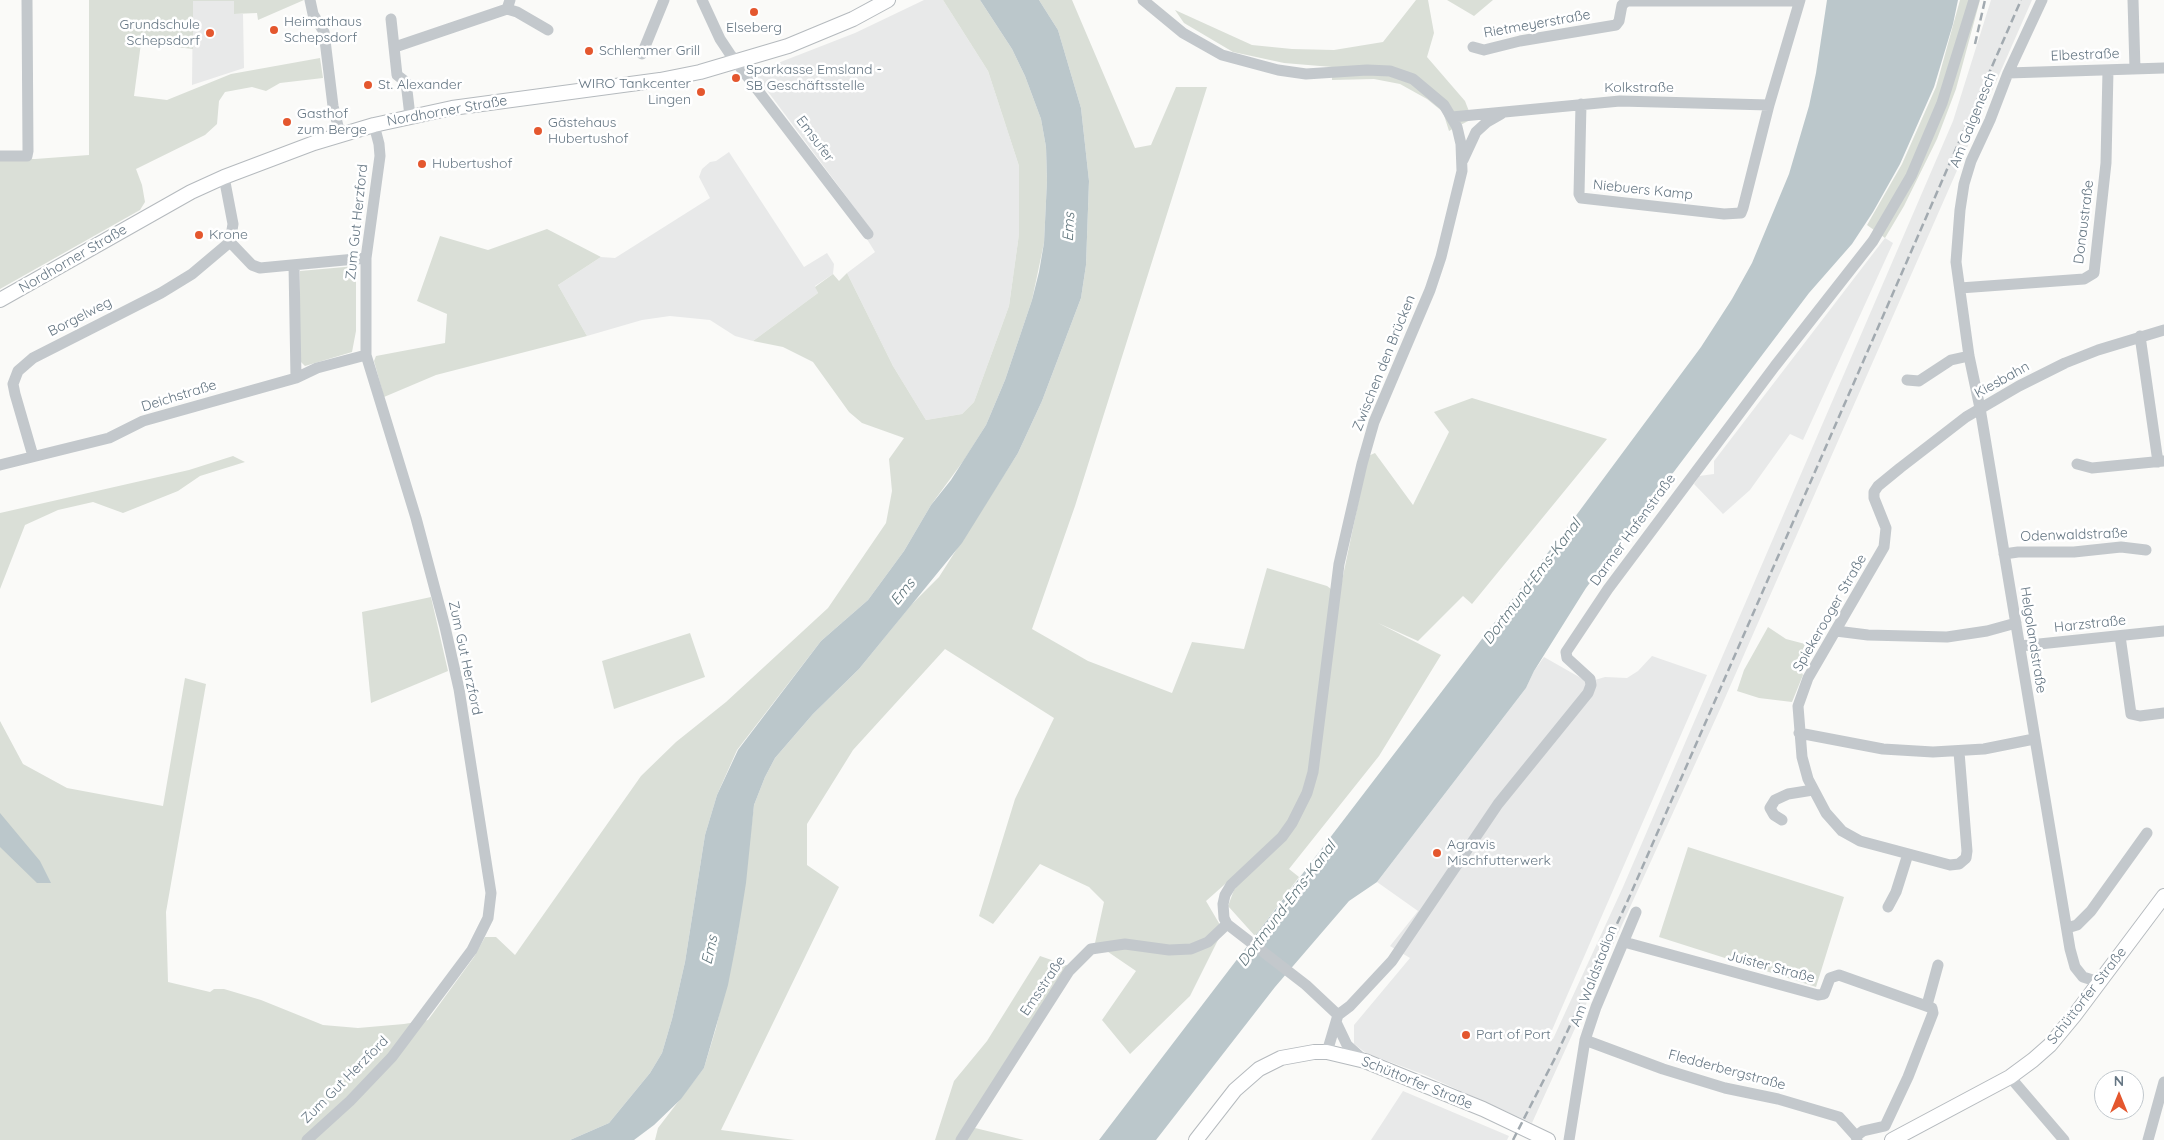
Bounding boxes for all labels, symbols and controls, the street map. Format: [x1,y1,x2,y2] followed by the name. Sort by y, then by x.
[748,6,760,18] marker: Elseberg
[1482,6,1592,42] street label: Rietmeyerstraße
[284,14,362,46] place label: Heimathaus Schepsdorf
[120,17,200,49] place label: Grundschule Schepsdorf
[726,20,782,36] place label: Elseberg
[268,24,280,36] marker: Heimathaus Schepsdorf
[204,27,216,39] marker: Grundschule Schepsdorf
[599,43,700,59] place label: Schlemmer Grill
[583,45,595,57] marker: Schlemmer Grill
[2050,45,2120,65] street label: Elbestraße
[746,62,882,94] place label: Sparkasse Emsland - SB Geschäftsstelle
[1946,70,2000,170] street label: Am Galgenesch
[730,72,742,84] marker: Sparkasse Emsland - SB Geschäftsstelle
[578,76,691,108] place label: WIRO Tankcenter Lingen
[378,77,462,93] place label: St. Alexander
[362,79,374,91] marker: St. Alexander
[1604,80,1674,96] street label: Kolkstraße
[695,86,707,98] marker: WIRO Tankcenter Lingen
[385,92,509,130] street label: Nordhorner Straße
[297,106,367,138] place label: Gasthof zum Berge
[792,113,838,165] street label: Emsufer
[548,115,629,148] place label: Gästehaus Hubertushof
[281,116,293,128] marker: Gasthof zum Berge
[532,125,544,137] marker: Gästehaus Hubertushof
[432,156,513,172] place label: Hubertushof
[416,158,428,170] marker: Hubertushof
[343,163,371,281] street label: Zum Gut Herzford
[1592,176,1694,204] street label: Niebuers Kamp
[2071,179,2097,265] street label: Donaustraße
[1059,212,1079,242] water label: Ems
[16,221,130,297] street label: Nordhorner Straße
[209,227,248,243] place label: Krone
[193,229,205,241] marker: Krone
[1349,292,1419,434] street label: Zwischen den Brücken
[45,294,115,340] street label: Borgelweg
[1972,358,2032,402] street label: Kiesbahn
[139,377,219,415] street label: Deichstraße
[1587,471,1679,589] street label: Darmer Hafenstraße
[1479,516,1585,648] water label: Dortmund-Ems-Kanal
[2020,525,2128,545] street label: Odenwaldstraße
[1790,551,1870,675] street label: Spiekerooger Straße
[887,575,919,609] water label: Ems
[2016,586,2050,694] street label: Helgolandstraße
[445,599,485,717] street label: Zum Gut Herzford
[2053,612,2127,636] street label: Harzstraße
[1447,837,1551,870] place label: Agravis Mischfutterwerk
[1234,838,1340,970] water label: Dortmund-Ems-Kanal
[1431,847,1443,859] marker: Agravis Mischfutterwerk
[1567,923,1621,1029] street label: Am Waldstadion
[698,934,722,966] water label: Ems
[2044,944,2130,1048] street label: Schüttorfer Straße
[1725,947,1817,987] street label: Juister Straße
[1017,953,1069,1019] street label: Emsstraße
[1476,1027,1551,1043] place label: Part of Port
[1460,1029,1472,1041] marker: Part of Port
[298,1033,392,1127] street label: Zum Gut Herzford
[1667,1046,1787,1094] street label: Fledderbergstraße
[1359,1053,1475,1113] street label: Schüttorfer Straße
[2094,1070,2144,1120] north arrow
[2114,1072,2124,1090] text: N

